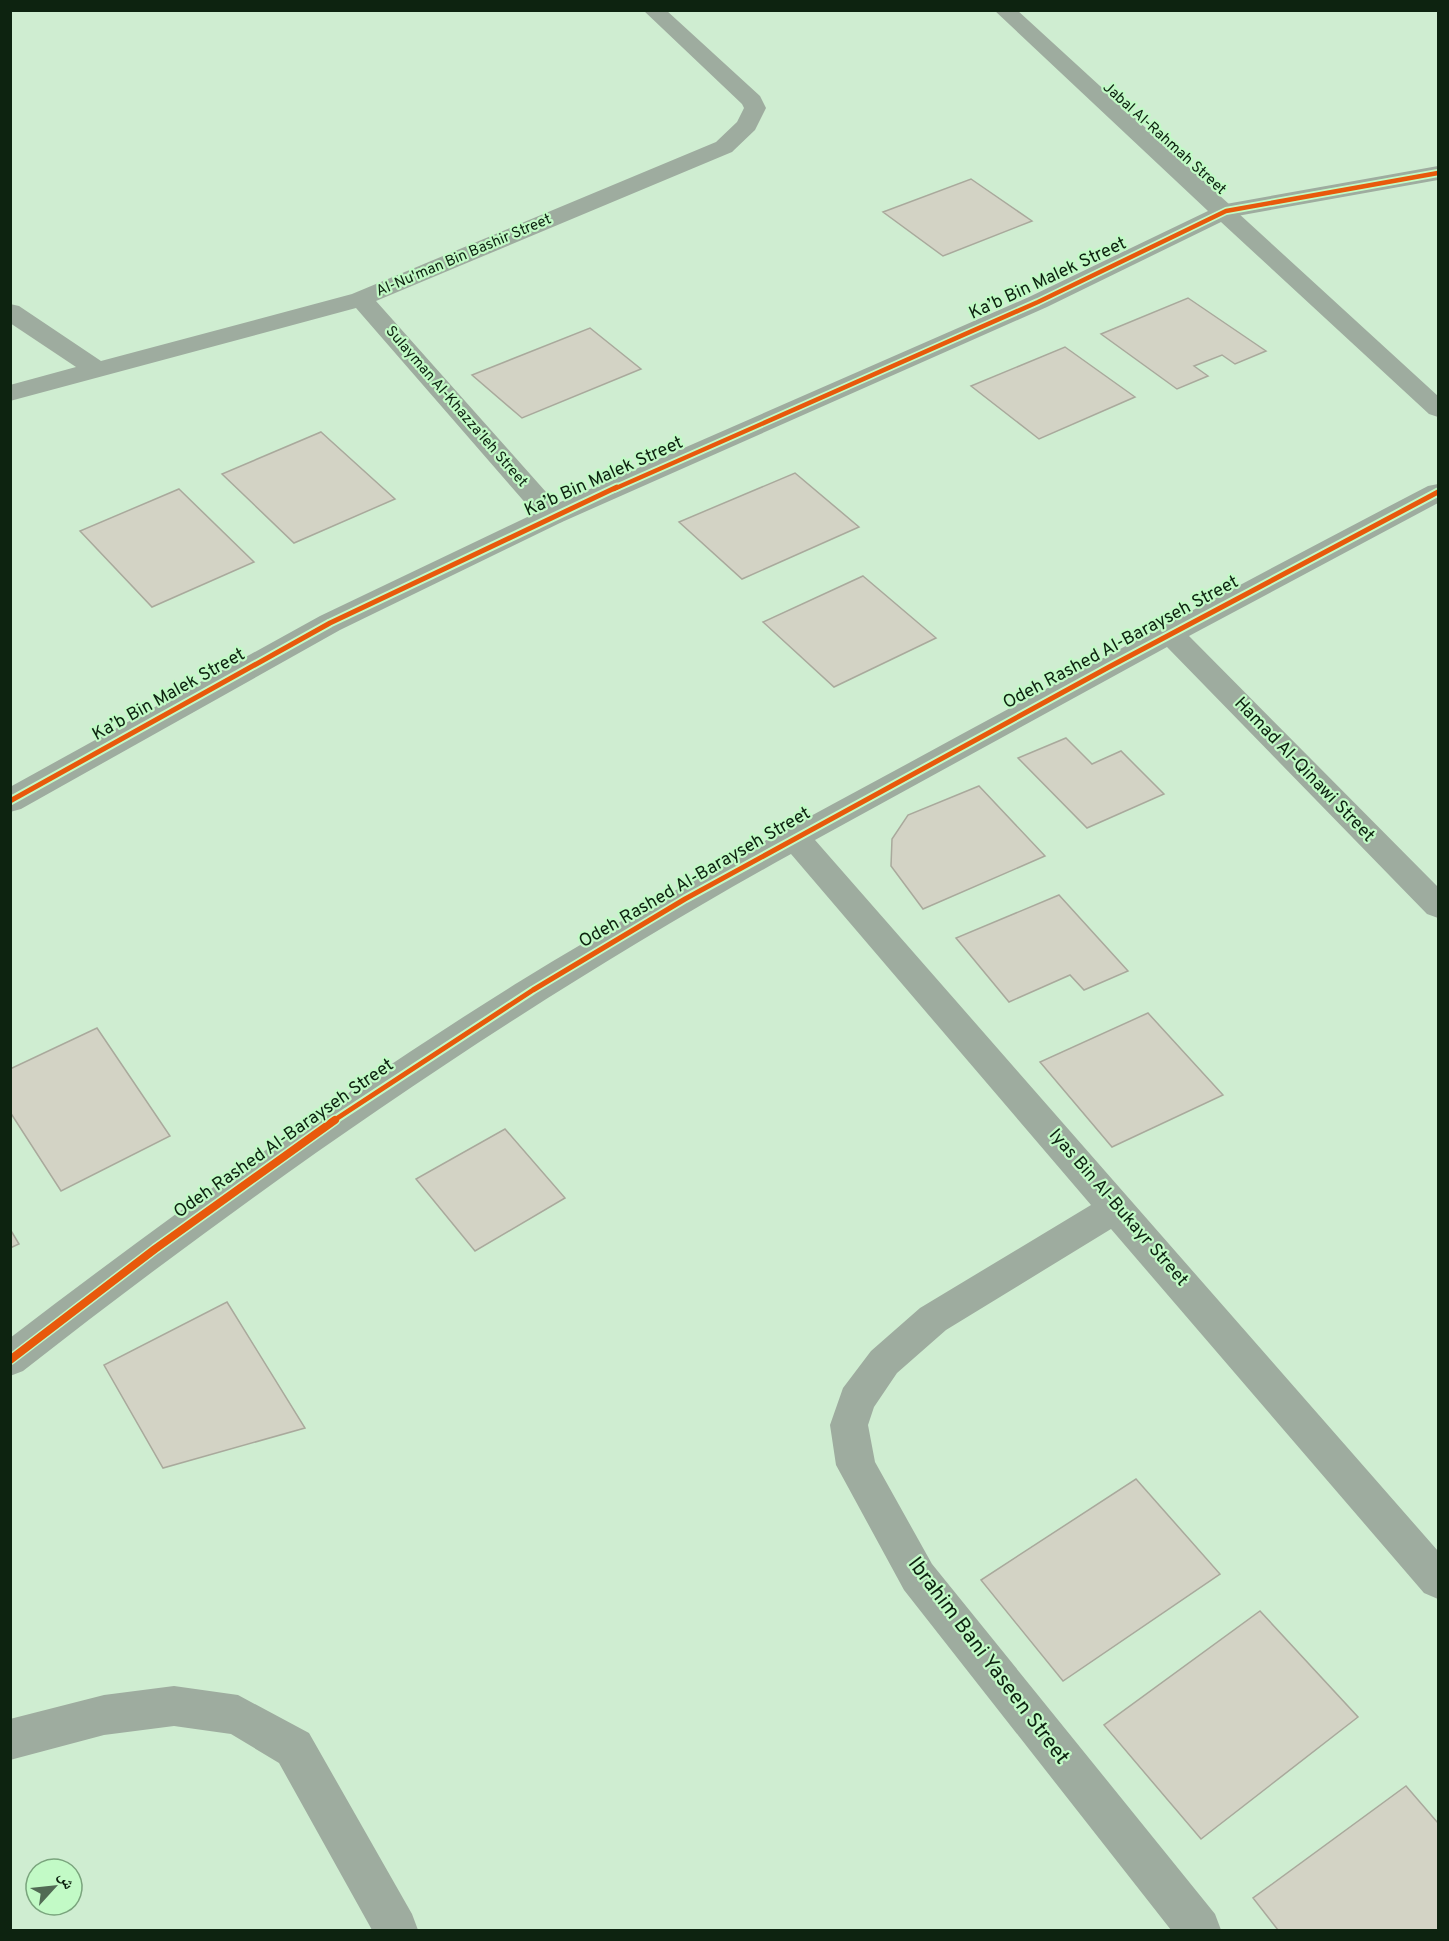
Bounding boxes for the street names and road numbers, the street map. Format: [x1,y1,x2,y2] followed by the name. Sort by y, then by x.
[1098,79,1230,199] street label: Jabal Al-Rahmah Street
[374,210,554,302] street label: Al-Nu'man Bin Bashir Street
[966,232,1130,326] street label: Ka’b Bin Malek Street
[381,323,531,491] street label: Sulayman Al-Khazza’leh Street
[521,432,687,522] street label: Ka’b Bin Malek Street
[999,571,1243,715] street label: Odeh Rashed Al-Barayseh Street
[89,643,249,747] street label: Ka’b Bin Malek Street
[1229,693,1379,847] street label: Hamad Al-Qinawi Street
[575,802,815,954] street label: Odeh Rashed Al-Barayseh Street
[169,1054,399,1224] street label: Odeh Rashed Al-Barayseh Street
[1043,1124,1193,1292] street label: Iyas Bin Al-Bukayr Street
[901,1552,1075,1770] street label: Ibrahim Bani Yaseen Street

